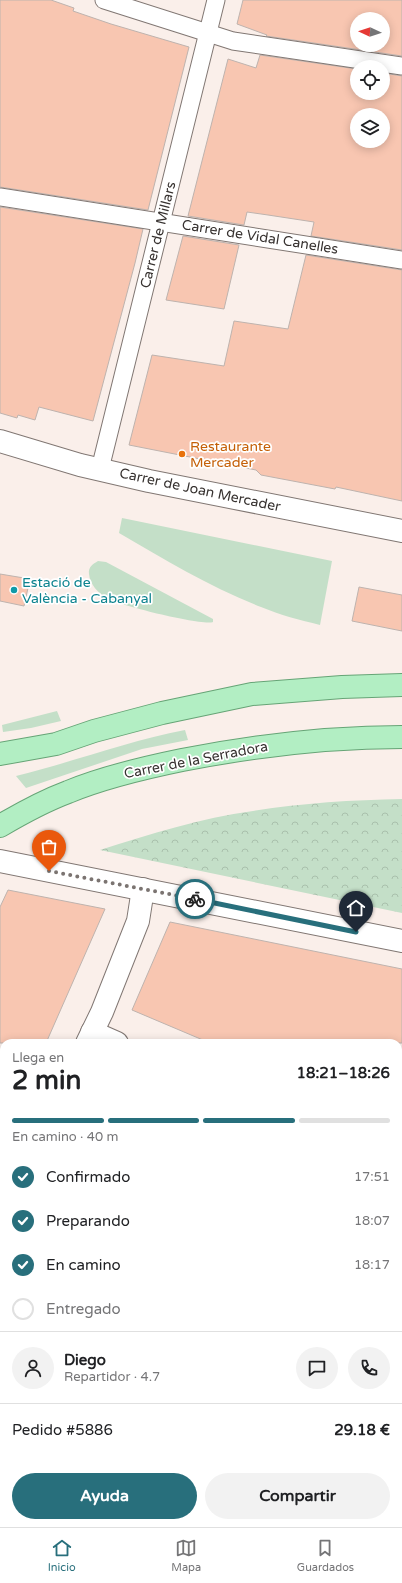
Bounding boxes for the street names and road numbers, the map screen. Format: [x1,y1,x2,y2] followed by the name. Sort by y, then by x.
[137,180,180,290] street label: Carrer de Millars
[181,216,340,258] street label: Carrer de Vidal Canelles
[118,465,283,516] street label: Carrer de Joan Mercader
[123,738,269,782] street label: Carrer de la Serradora

